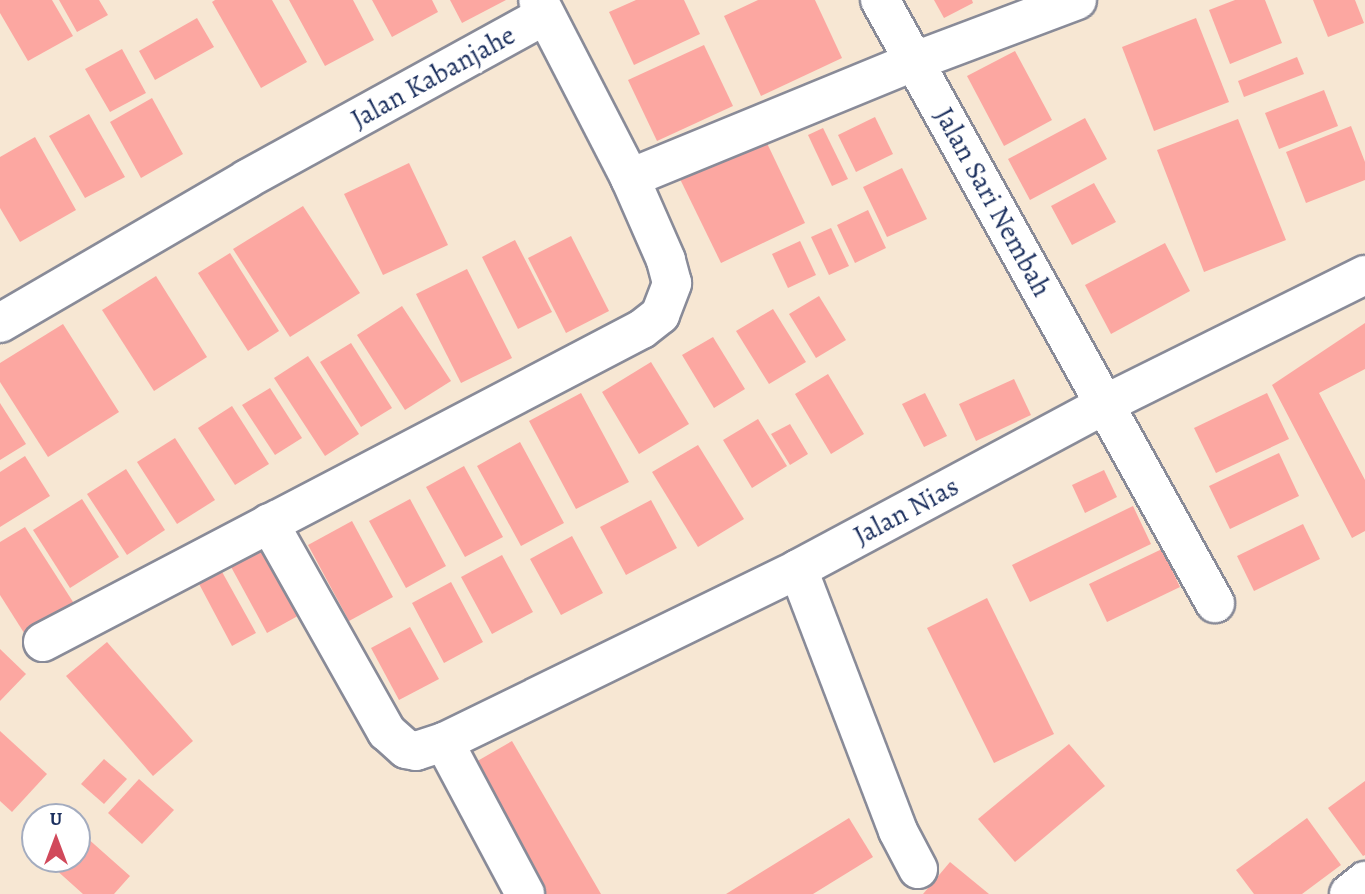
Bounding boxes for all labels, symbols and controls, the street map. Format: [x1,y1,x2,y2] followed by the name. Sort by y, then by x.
[345,18,521,136] street label: Jalan Kabanjahe
[927,101,1059,303] street label: Jalan Sari Nembah
[848,469,964,553] street label: Jalan Nias
[21,803,91,873] north arrow
[50,806,62,832] text: U

